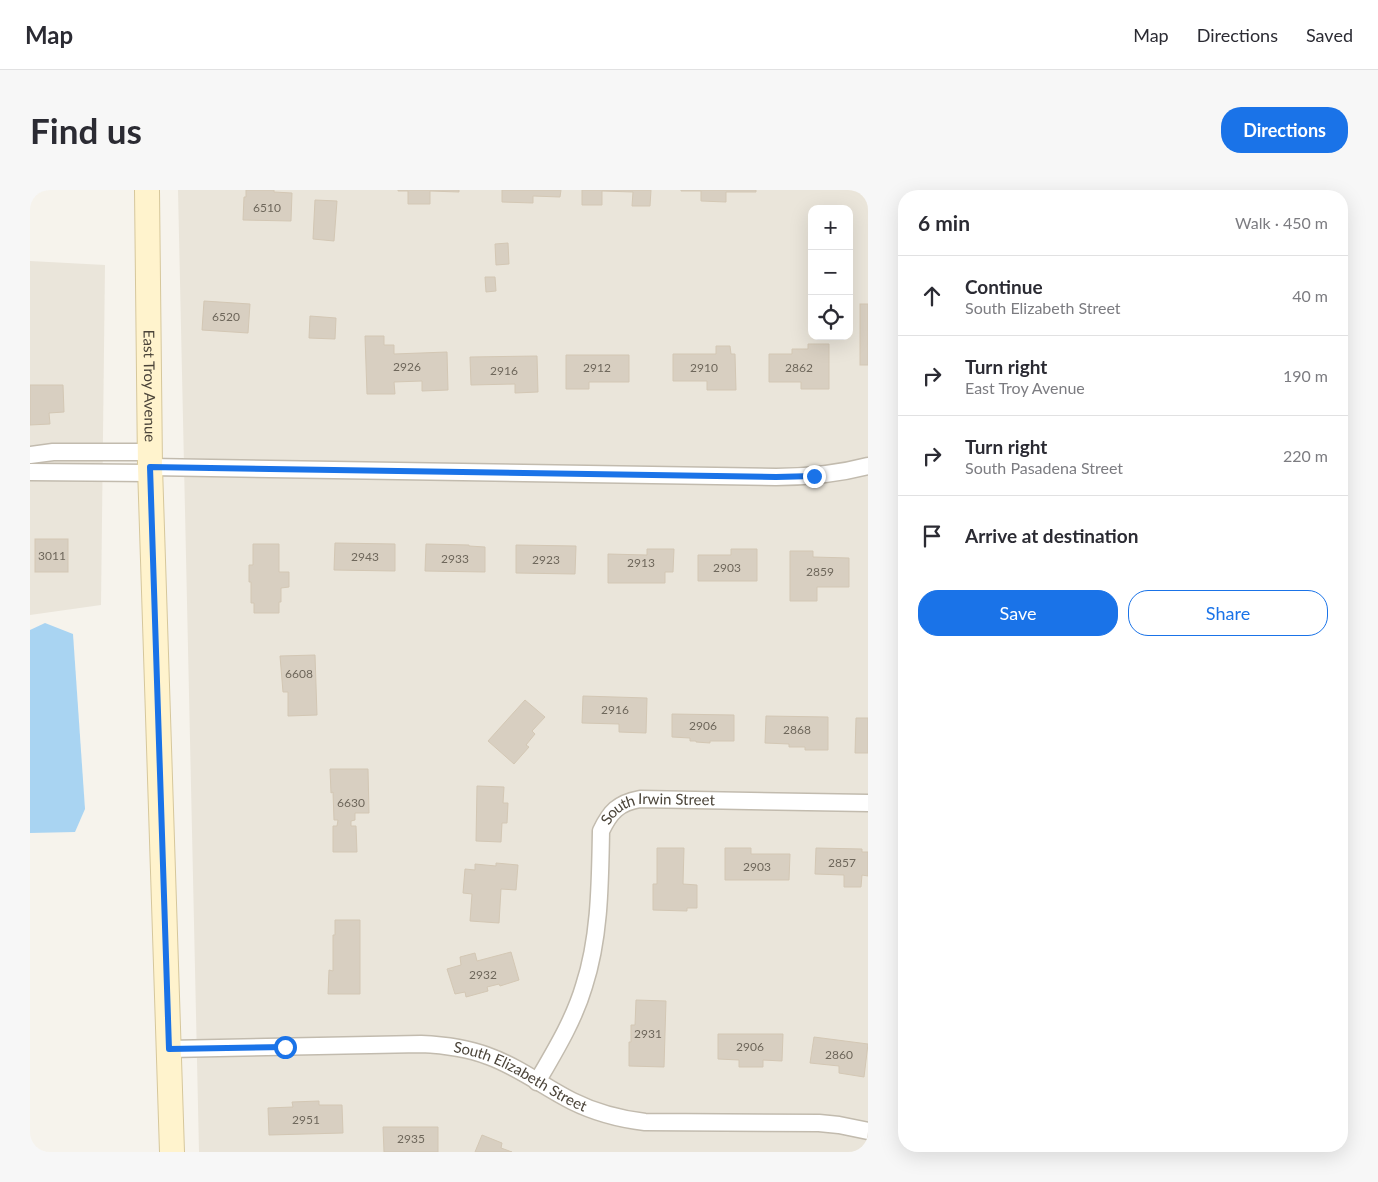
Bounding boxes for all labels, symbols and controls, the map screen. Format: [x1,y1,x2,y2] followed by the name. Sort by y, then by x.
[25,20,73,49] text: Map
[1133,24,1169,46] text: Map
[1197,24,1278,46] text: Directions
[1306,24,1353,46] text: Saved
[1221,107,1348,153] button: Directions
[30,109,142,151] text: Find us
[253,200,281,215] house number: 6510
[808,205,853,340] map controls
[808,205,853,250] button: +
[918,210,970,235] text: 6 min
[1235,213,1328,232] text: Walk · 450 m
[808,250,853,295] button: −
[965,275,1043,298] text: Continue
[918,282,946,310] icon: ahead
[1292,286,1328,305] text: 40 m
[808,295,853,340] button: locate
[965,298,1121,317] text: South Elizabeth Street
[212,309,240,324] house number: 6520
[141,330,160,442] street label: East Troy Avenue
[965,355,1047,378] text: Turn right
[393,359,421,374] house number: 2926
[583,360,611,375] house number: 2912
[690,360,718,375] house number: 2910
[785,360,813,375] house number: 2862
[918,362,946,390] icon: right
[490,363,518,378] house number: 2916
[1283,366,1328,385] text: 190 m
[965,378,1085,397] text: East Troy Avenue
[965,435,1047,458] text: Turn right
[918,442,946,470] icon: right
[1283,446,1328,465] text: 220 m
[965,458,1123,477] text: South Pasadena Street
[803,465,826,488] route end
[918,522,946,550] icon: arrive
[965,524,1138,547] text: Arrive at destination
[38,548,66,563] house number: 3011
[351,549,379,564] house number: 2943
[441,551,469,566] house number: 2933
[532,552,560,567] house number: 2923
[627,555,655,570] house number: 2913
[713,560,741,575] house number: 2903
[806,564,834,579] house number: 2859
[918,590,1118,636] button: Save
[1128,590,1328,636] button: Share
[285,666,313,681] house number: 6608
[601,702,629,717] house number: 2916
[689,718,717,733] house number: 2906
[783,722,811,737] house number: 2868
[596,789,716,827] street label: South Irwin Street
[337,795,365,810] house number: 6630
[828,855,856,870] house number: 2857
[743,859,771,874] house number: 2903
[469,967,497,982] house number: 2932
[634,1026,662,1041] house number: 2931
[274,1036,297,1059] route start
[452,1037,590,1115] street label: South Elizabeth Street
[736,1039,764,1054] house number: 2906
[825,1047,853,1062] house number: 2860
[292,1112,320,1127] house number: 2951
[397,1131,425,1146] house number: 2935

